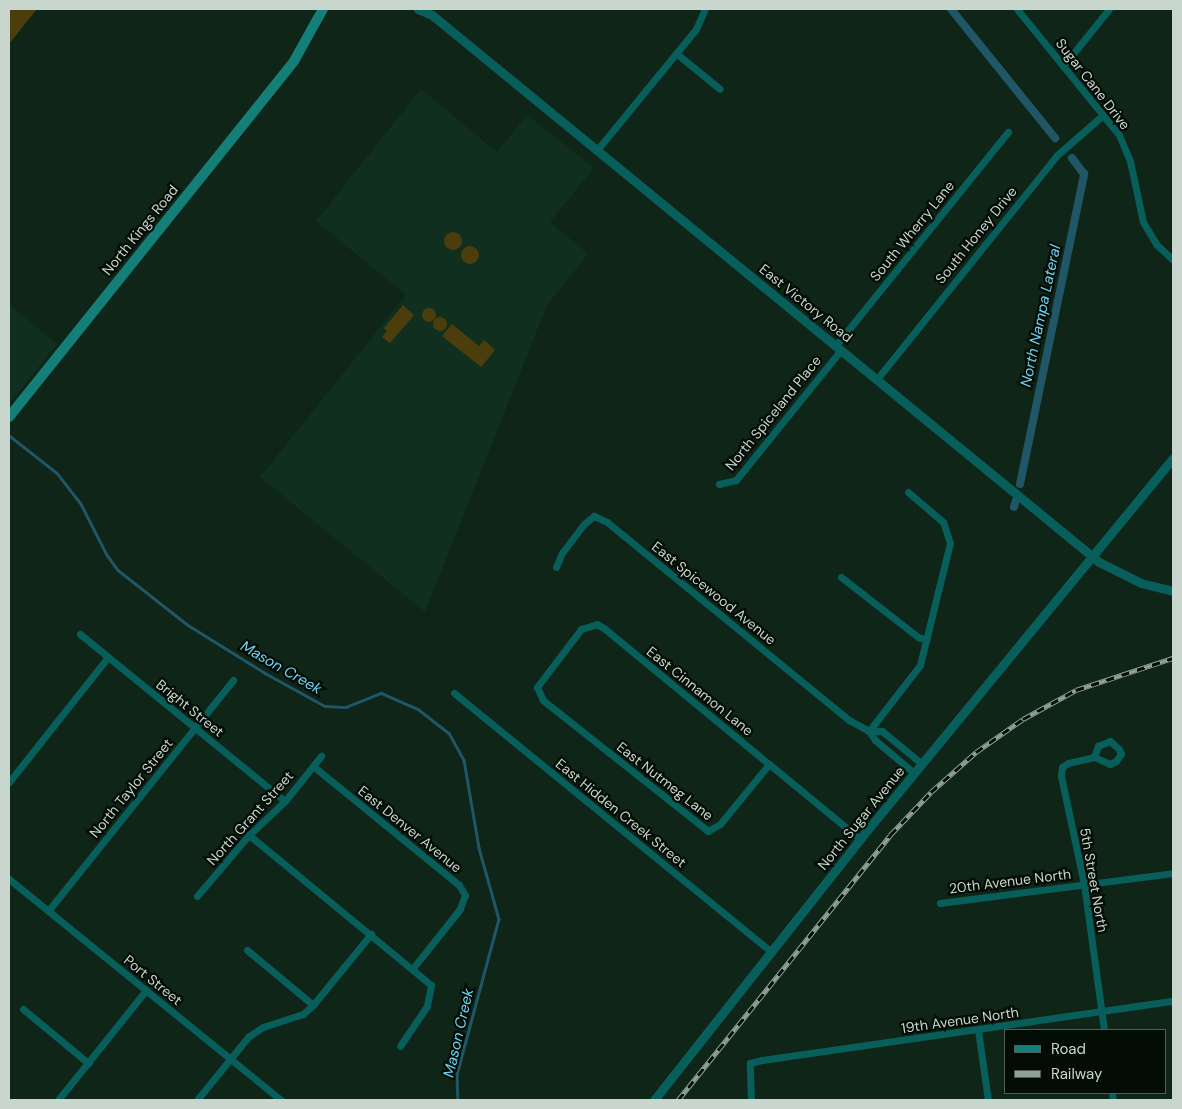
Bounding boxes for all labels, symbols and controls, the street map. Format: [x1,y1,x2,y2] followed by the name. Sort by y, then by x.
[1052,35,1134,133] street label: Sugar Cane Drive
[866,177,958,285] street label: South Wherry Lane
[98,182,182,278] street label: North Kings Road
[932,183,1020,287] street label: South Honey Drive
[1017,243,1065,389] water label: North Nampa Lateral
[756,260,856,346] street label: East Victory Road
[722,352,824,474] street label: North Spiceland Place
[649,538,779,648] street label: East Spicewood Avenue
[237,637,325,699] water label: Mason Creek
[643,643,757,739] street label: East Cinnamon Lane
[153,676,227,740] street label: Bright Street
[86,735,176,841] street label: North Taylor Street
[614,738,716,824] street label: East Nutmeg Lane
[552,755,690,871] street label: East Hidden Creek Street
[814,763,908,873] street label: North Sugar Avenue
[203,768,297,868] street label: North Grant Street
[355,782,465,876] street label: East Denver Avenue
[1077,826,1111,934] street label: 5th Street North
[948,865,1072,897] street label: 20th Avenue North
[120,951,186,1009] street label: Port Street
[440,987,478,1079] water label: Mason Creek
[900,1003,1020,1037] street label: 19th Avenue North
[1004,1029,1167,1094] legend
[1051,1039,1086,1059] text: Road
[1051,1064,1102,1084] text: Railway

